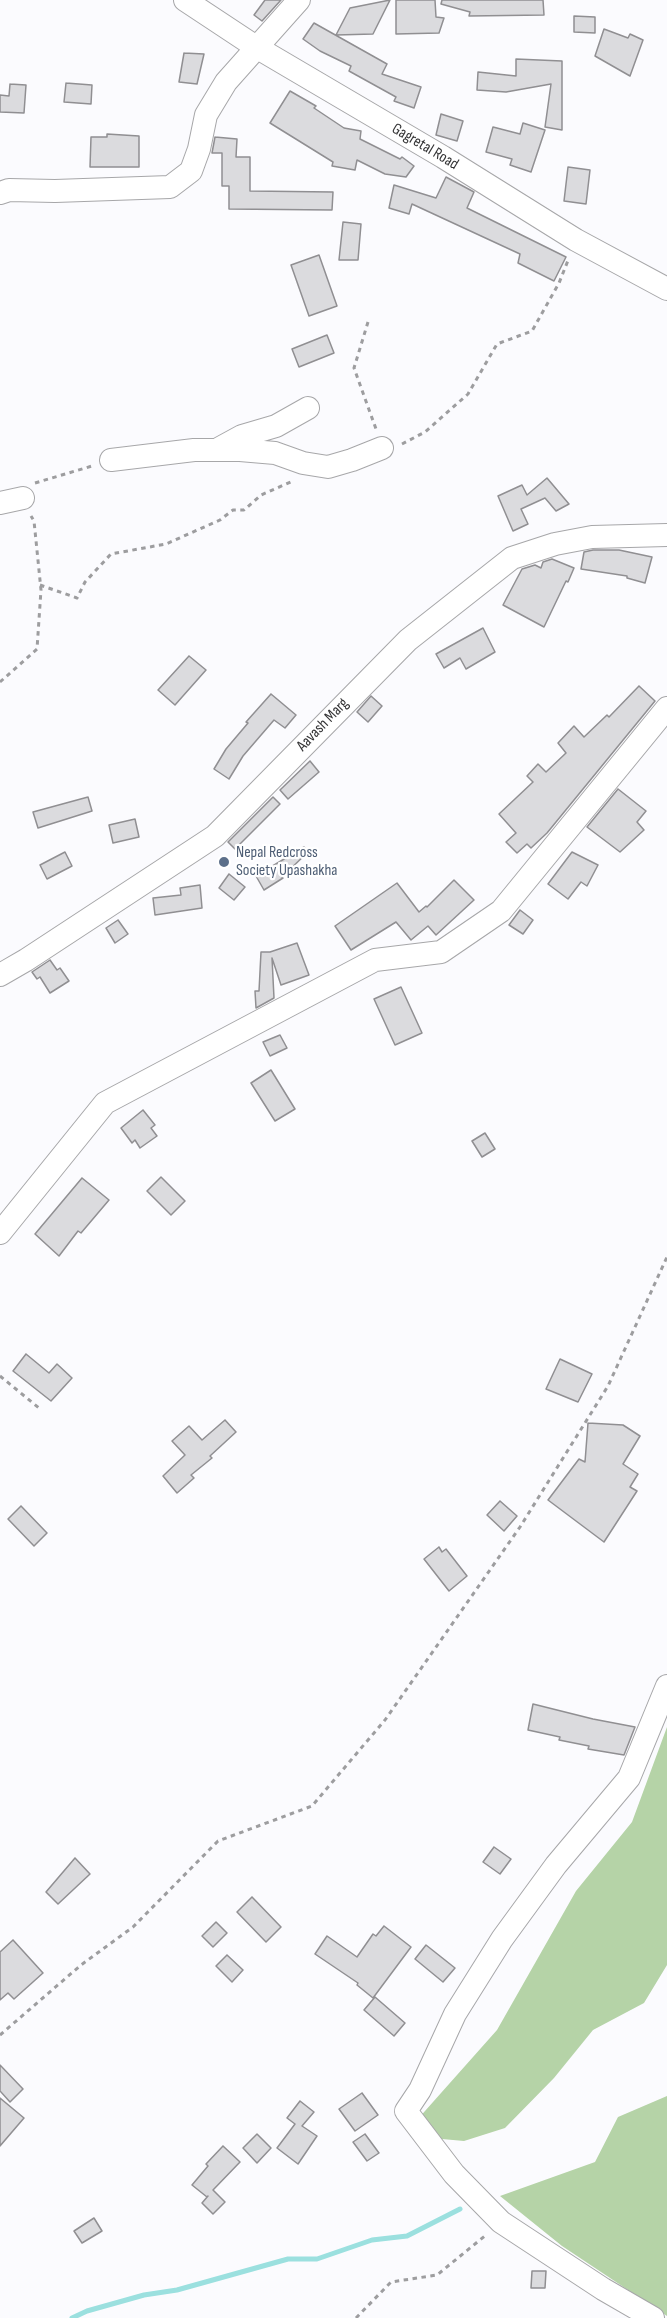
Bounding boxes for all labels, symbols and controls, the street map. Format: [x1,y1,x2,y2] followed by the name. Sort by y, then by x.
[388,120,462,174] street label: Gagretal Road
[293,694,353,756] street label: Aavash Marg
[236,843,337,881] place label: Nepal Redcross Society Upashakha
[217,855,231,869] marker: Nepal Redcross Society Upashakha

